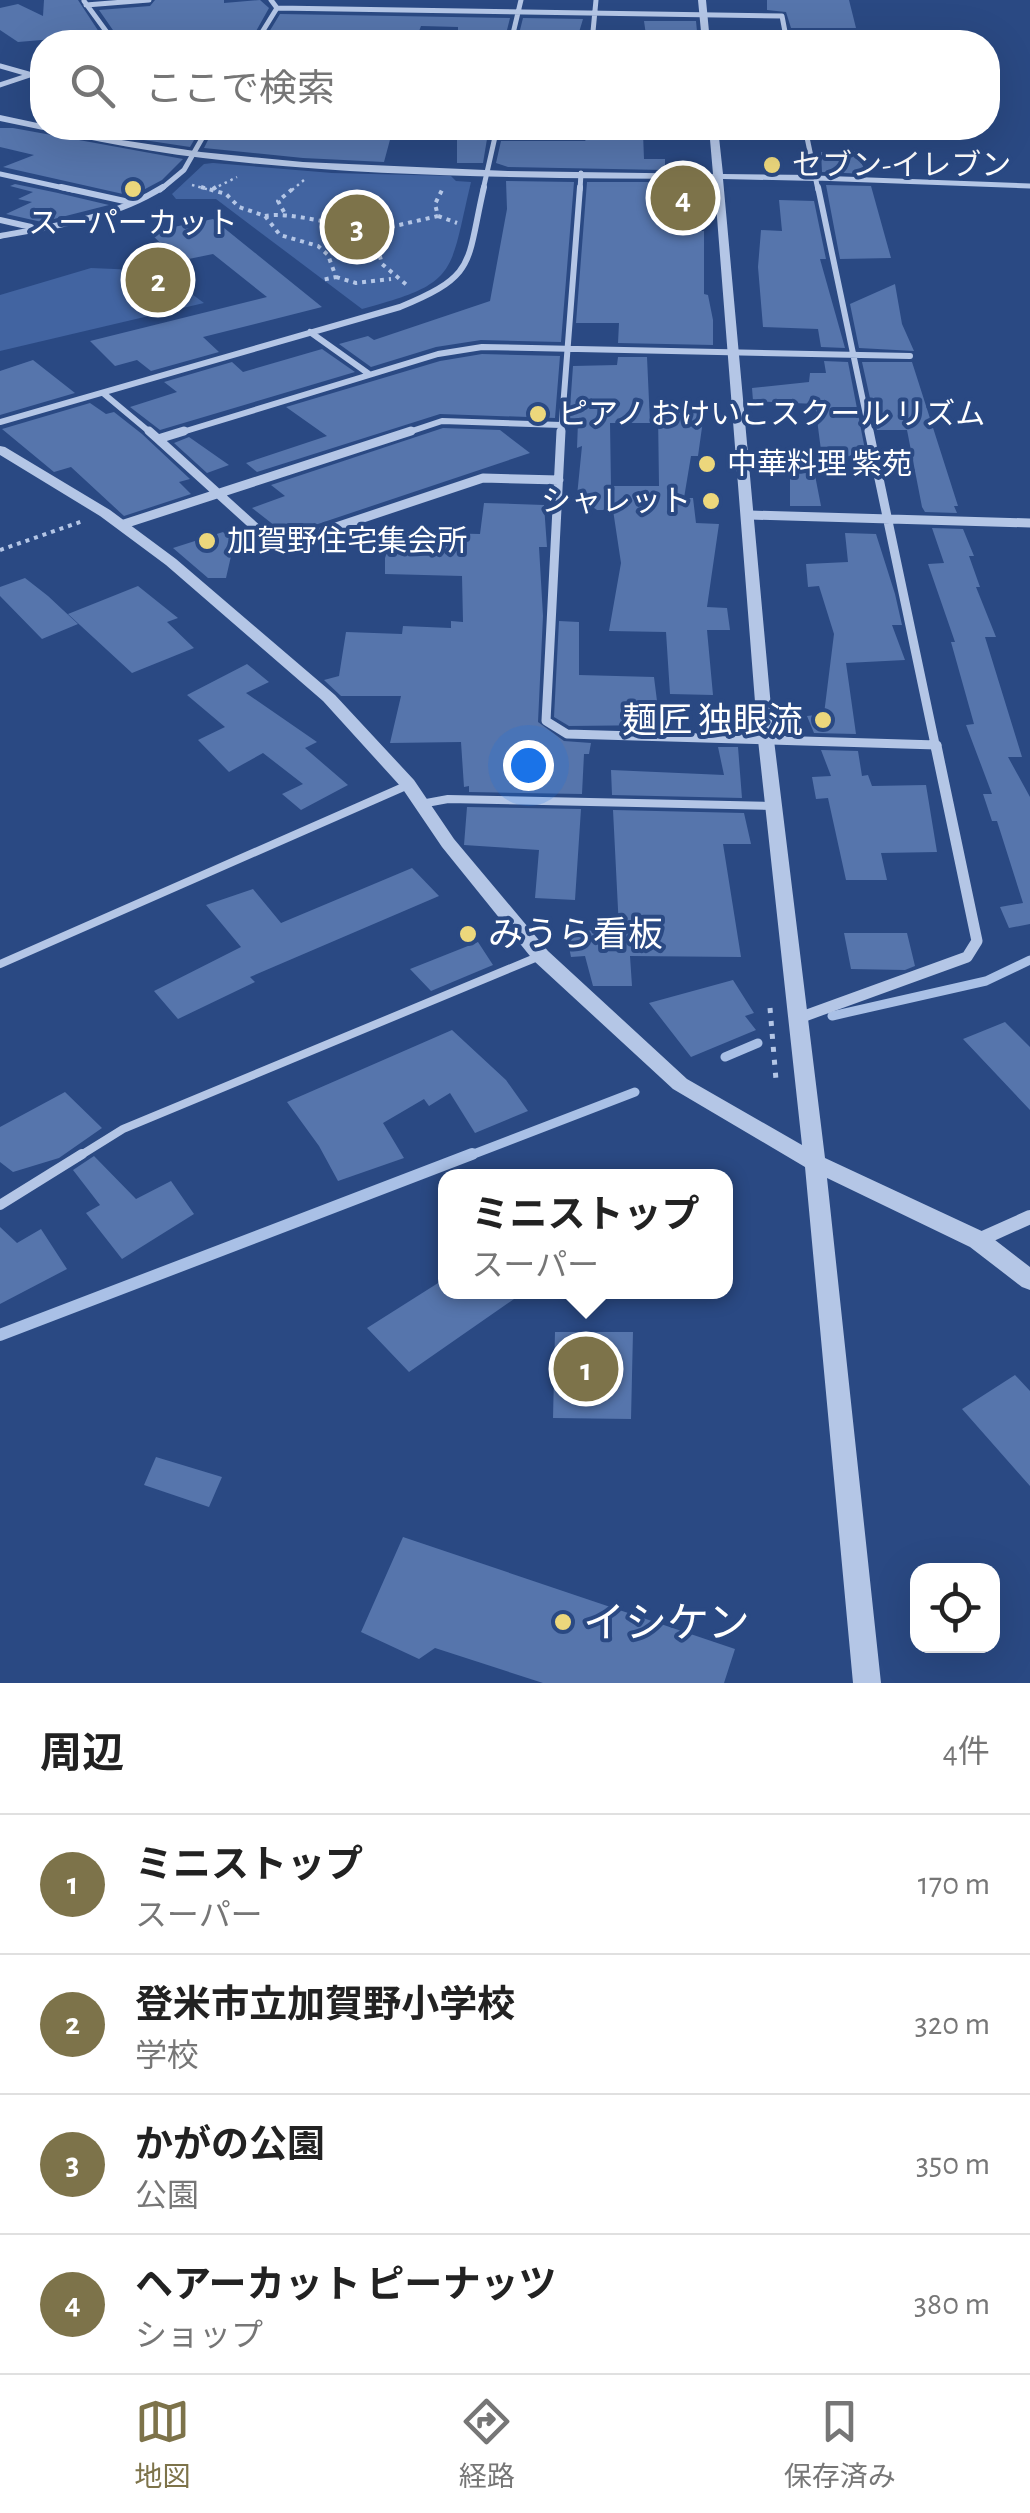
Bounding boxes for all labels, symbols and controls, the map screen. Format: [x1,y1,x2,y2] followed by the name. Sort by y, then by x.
[30,30,1000,140] search box
[65,58,120,113] icon: search
[145,71,335,109] text: ここで検索
[792,149,1011,181] place label: セブン-イレブン
[761,154,783,176] marker: セブン-イレブン
[650,160,716,236] pin: 4
[122,178,144,200] marker: スーパーカット
[324,190,390,264] pin: 3
[28,208,238,239] place label: スーパーカット
[126,242,190,318] pin: 2
[558,398,985,430] place label: ピアノ おけいこスクール リズム
[527,403,549,425] marker: ピアノ おけいこスクール リズム
[727,448,912,480] place label: 中華料理 紫苑
[696,453,718,475] marker: 中華料理 紫苑
[541,487,691,517] place label: シャレット
[700,490,722,512] marker: シャレット
[227,525,467,557] place label: 加賀野住宅集会所
[196,530,218,552] marker: 加賀野住宅集会所
[622,702,803,739] place label: 麺匠 独眼流
[812,709,834,731] marker: 麺匠 独眼流
[503,740,554,791] your location
[488,916,663,953] place label: みうら看板
[457,923,479,945] marker: みうら看板
[438,1169,733,1299] popup
[471,1197,700,1235] text: ミニストップ
[471,1250,599,1282] text: スーパー
[554,1332,618,1406] pin: 1
[910,1563,1000,1653] map controls
[910,1563,1000,1653] button: locate
[583,1603,750,1645] place label: イシケン
[552,1611,574,1633] marker: イシケン
[40,1733,124,1775] text: 周辺
[943,1736,990,1768] text: 4件
[135,1847,363,1885] text: ミニストップ
[67,1868,78,1900] text: 1
[918,1868,990,1900] text: 170 m
[135,1900,263,1932] text: スーパー
[135,1987,515,2025] text: 登米市立加賀野小学校
[65,2008,80,2040] text: 2
[914,2008,990,2040] text: 320 m
[135,2040,199,2072] text: 学校
[135,2127,325,2165] text: かがの公園
[66,2148,79,2180] text: 3
[916,2148,990,2180] text: 350 m
[135,2180,199,2212] text: 公園
[135,2267,556,2305] text: ヘアーカット ピーナッツ
[64,2288,81,2320] text: 4
[914,2288,990,2320] text: 380 m
[135,2320,263,2352] text: ショップ
[134,2394,190,2495] tab: 地図
[459,2394,515,2495] tab: 経路
[784,2394,896,2495] tab: 保存済み

